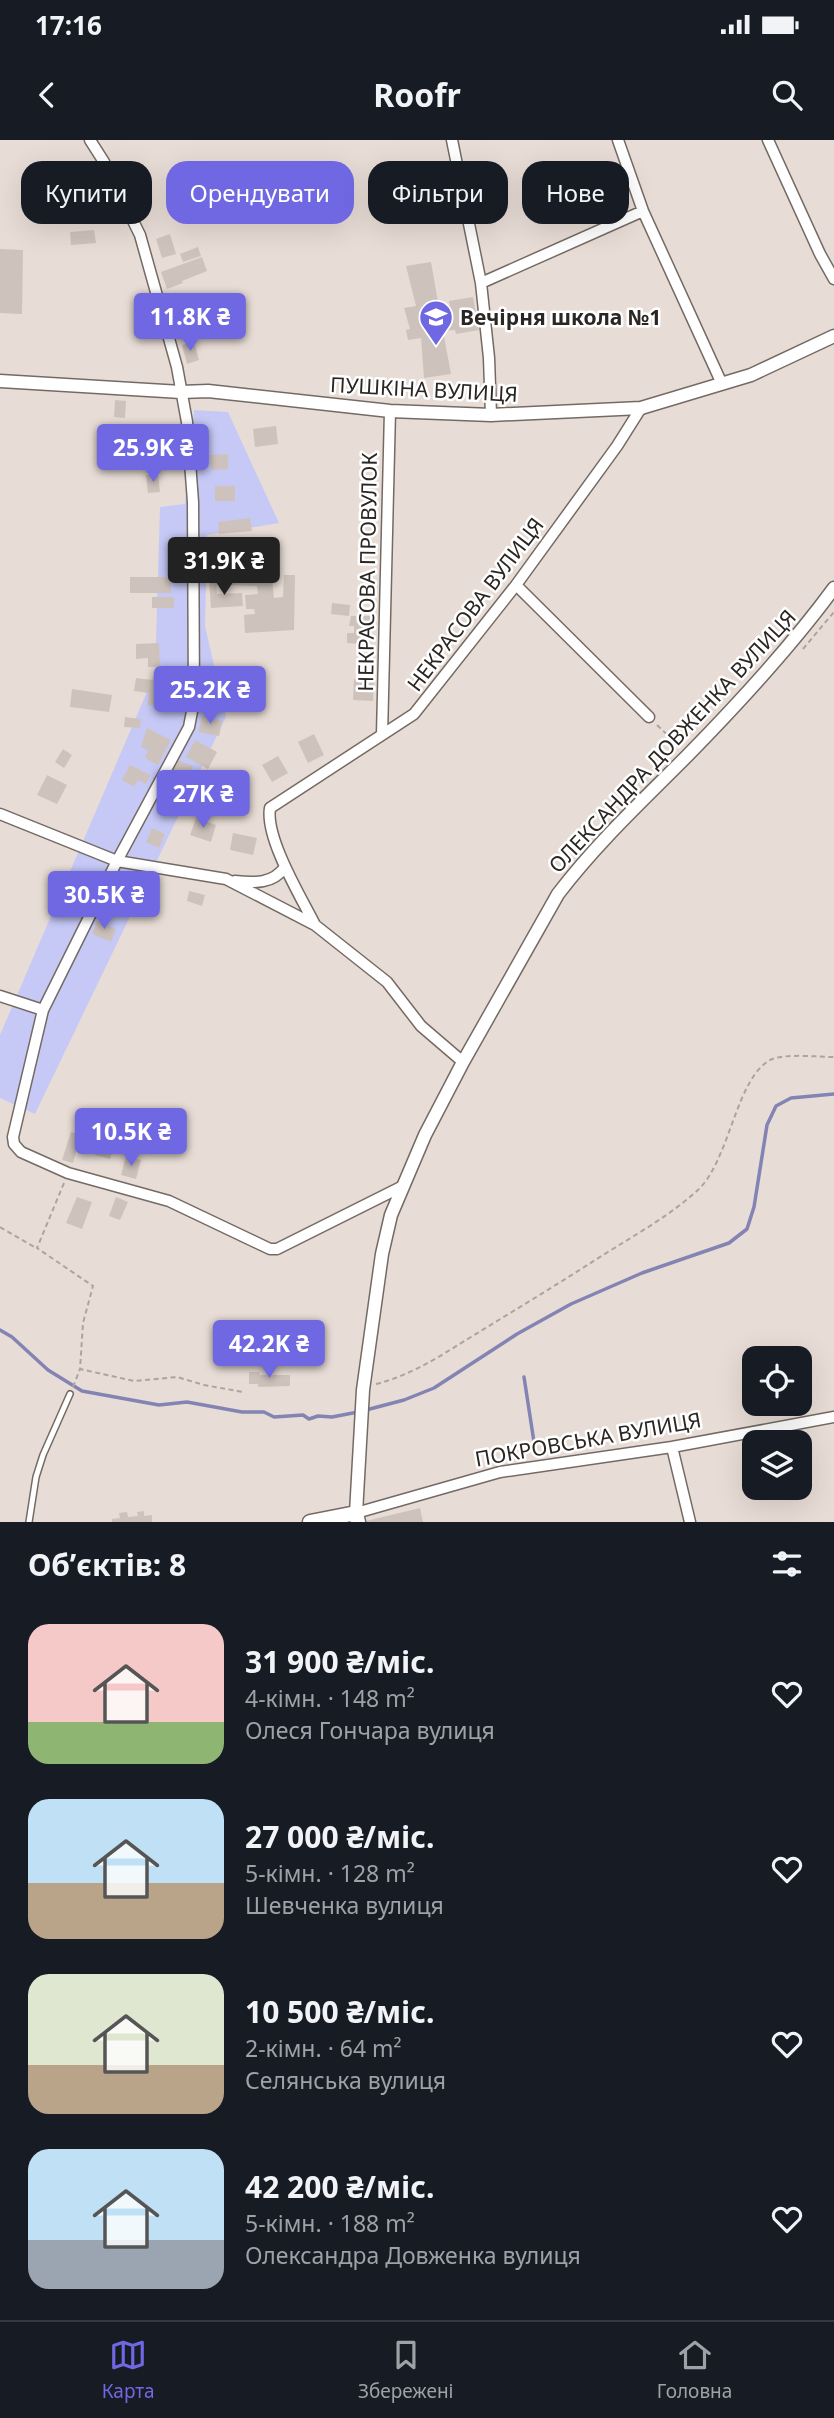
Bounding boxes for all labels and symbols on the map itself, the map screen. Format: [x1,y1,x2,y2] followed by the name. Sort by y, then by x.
[125,294,255,353] pin: 11.8K ₴
[417,298,455,347] school or university icon: Вечірня школа №1
[460,303,661,331] place label: Вечірня школа №1
[330,370,518,408] street label: ПУШКІНА ВУЛИЦЯ
[88,424,218,484] pin: 25.9K ₴
[351,452,383,692] street label: НЕКРАСОВА ПРОВУЛОК
[400,511,550,697] street label: НЕКРАСОВА ВУЛИЦЯ
[159,538,289,597] pin: 31.9K ₴
[542,603,802,879] street label: ОЛЕКСАНДРА ДОВЖЕНКА ВУЛИЦЯ
[145,666,275,726] pin: 25.2K ₴
[154,770,252,830] pin: 27K ₴
[39,872,169,931] pin: 30.5K ₴
[66,1108,196,1168] pin: 10.5K ₴
[204,1320,334,1380] pin: 42.2K ₴
[473,1405,703,1473] street label: ПОКРОВСЬКА ВУЛИЦЯ

